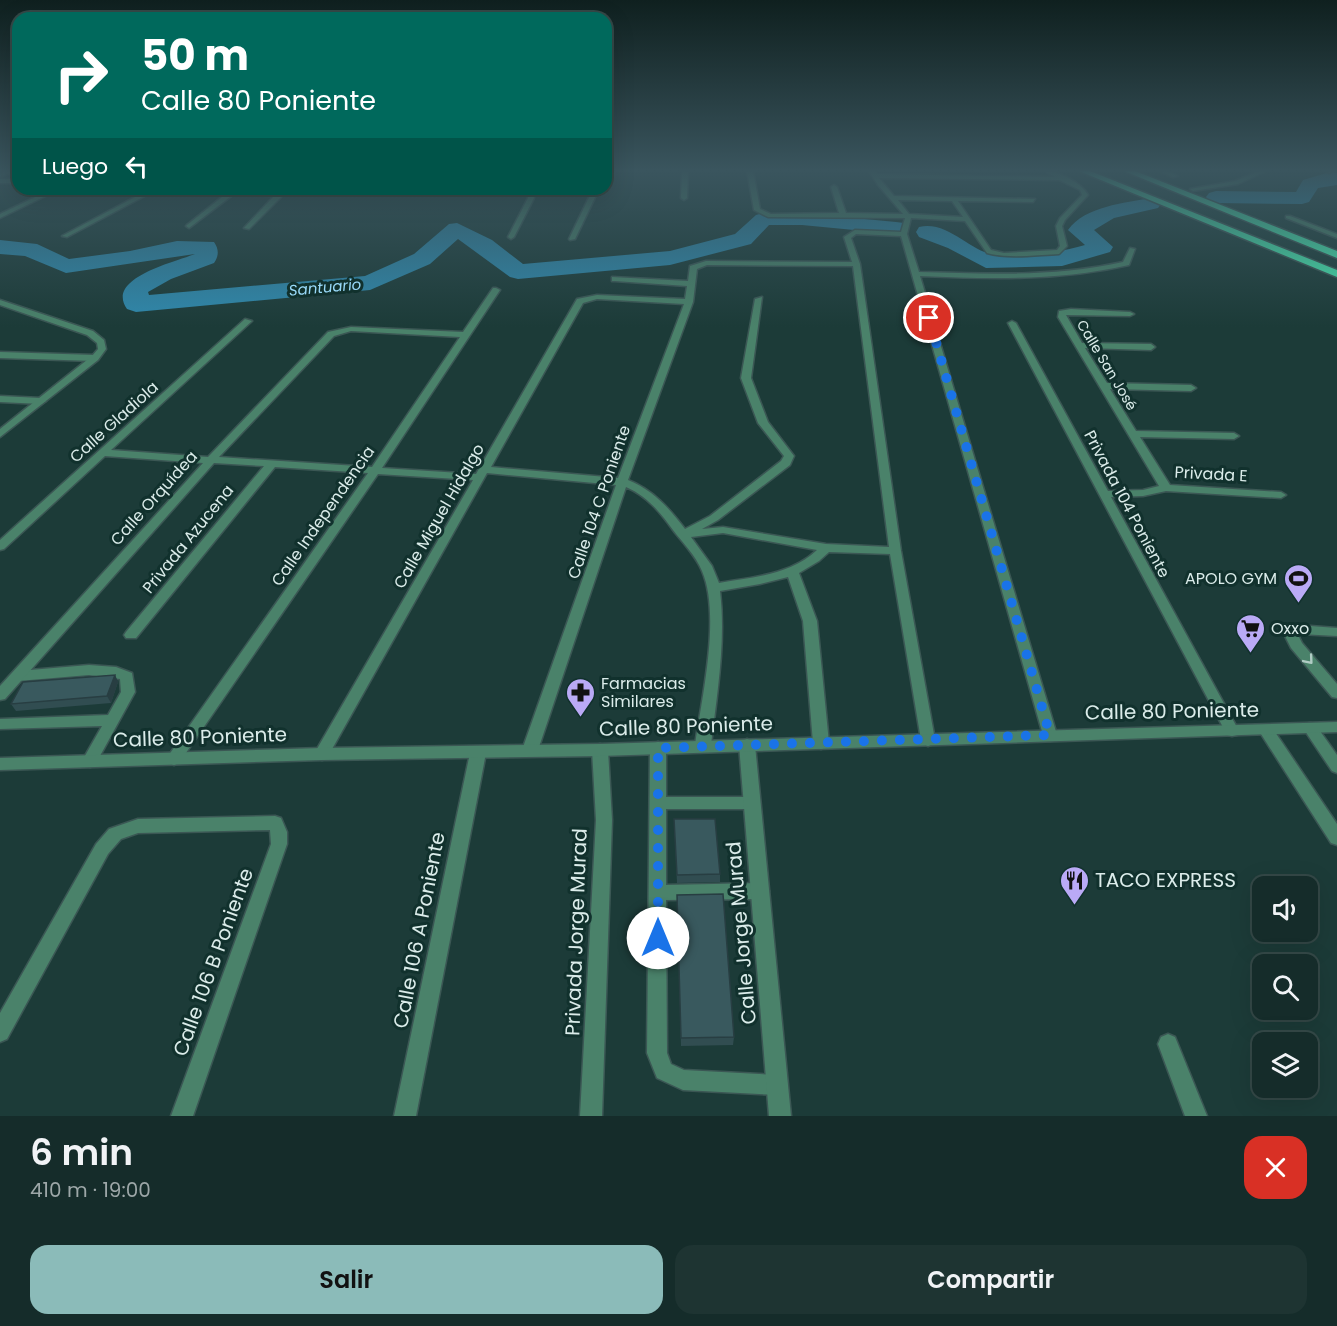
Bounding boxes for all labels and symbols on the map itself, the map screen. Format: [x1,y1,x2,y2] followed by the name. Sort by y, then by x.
[288,273,362,301] water label: Santuario
[903,292,954,343] pin
[1072,316,1142,414] street label: Calle San José
[65,376,163,468] street label: Calle Gladiola
[562,422,636,582] street label: Calle 104 C Poniente
[1078,426,1176,582] street label: Privada 104 Poniente
[388,439,490,593] street label: Calle Miguel Hidalgo
[266,441,380,591] street label: Calle Independencia
[105,446,203,550] street label: Calle Orquídea
[1174,461,1248,487] street label: Privada E
[137,480,239,598] street label: Privada Azucena
[1282,562,1314,604] sports icon: APOLO GYM
[1185,567,1277,590] place label: APOLO GYM
[1234,612,1266,654] supermarket icon: Oxxo
[1271,617,1309,640] place label: Oxxo
[1301,653,1312,664] one-way arrow
[601,672,686,713] place label: Farmacias Similares
[564,676,596,718] pharmacy icon: Farmacias Similares
[1085,695,1259,727] street label: Calle 80 Poniente
[599,709,773,743] street label: Calle 80 Poniente
[113,720,287,754] street label: Calle 80 Poniente
[558,828,594,1036] street label: Privada Jorge Murad
[386,829,452,1031] street label: Calle 106 A Poniente
[719,841,763,1025] street label: Calle Jorge Murad
[166,864,260,1060] street label: Calle 106 B Poniente
[1058,864,1090,906] restaurant icon: TACO EXPRESS
[1095,866,1236,894] place label: TACO EXPRESS
[626,906,690,970] position arrow

